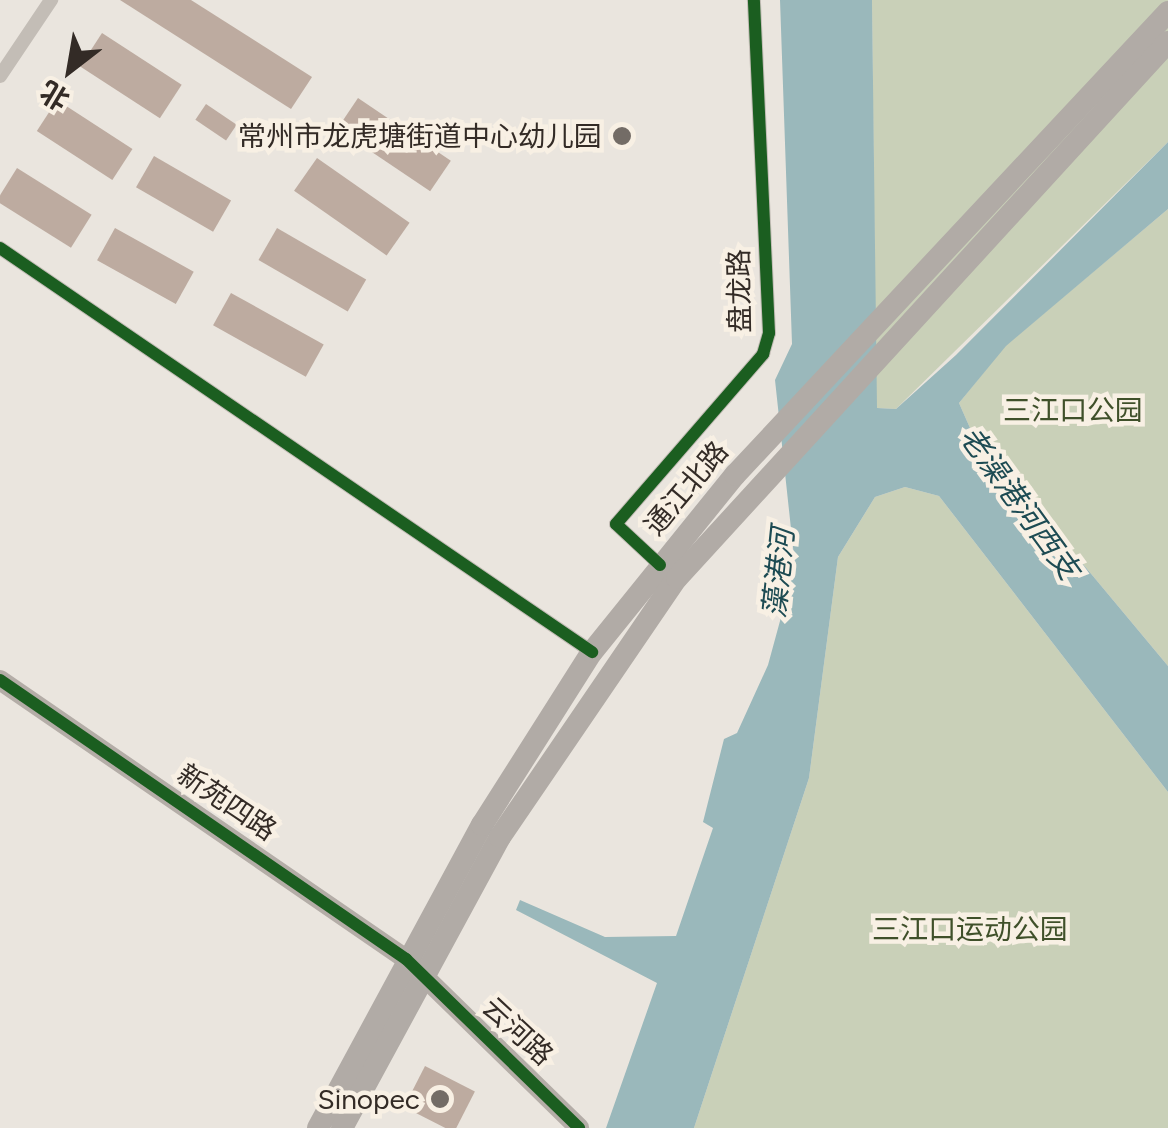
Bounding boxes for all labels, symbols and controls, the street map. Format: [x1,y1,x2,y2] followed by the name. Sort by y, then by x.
[20,20,120,120] north arrow
[34,74,75,118] text: 北
[238,119,602,153] place label: 常州市龙虎塘街道中心幼儿园
[611,125,633,147] marker: 常州市龙虎塘街道中心幼儿园
[721,249,757,333] street label: 盘龙路
[1003,393,1143,427] park label: 三江口公园
[952,420,1086,586] water label: 老澡港河西支
[637,434,735,542] street label: 通江北路
[756,526,802,620] water label: 藻港河
[171,757,283,847] street label: 新苑四路
[872,912,1068,946] park label: 三江口运动公园
[476,990,560,1072] street label: 云河路
[317,1082,420,1116] place label: Sinopec
[429,1088,451,1110] marker: Sinopec

